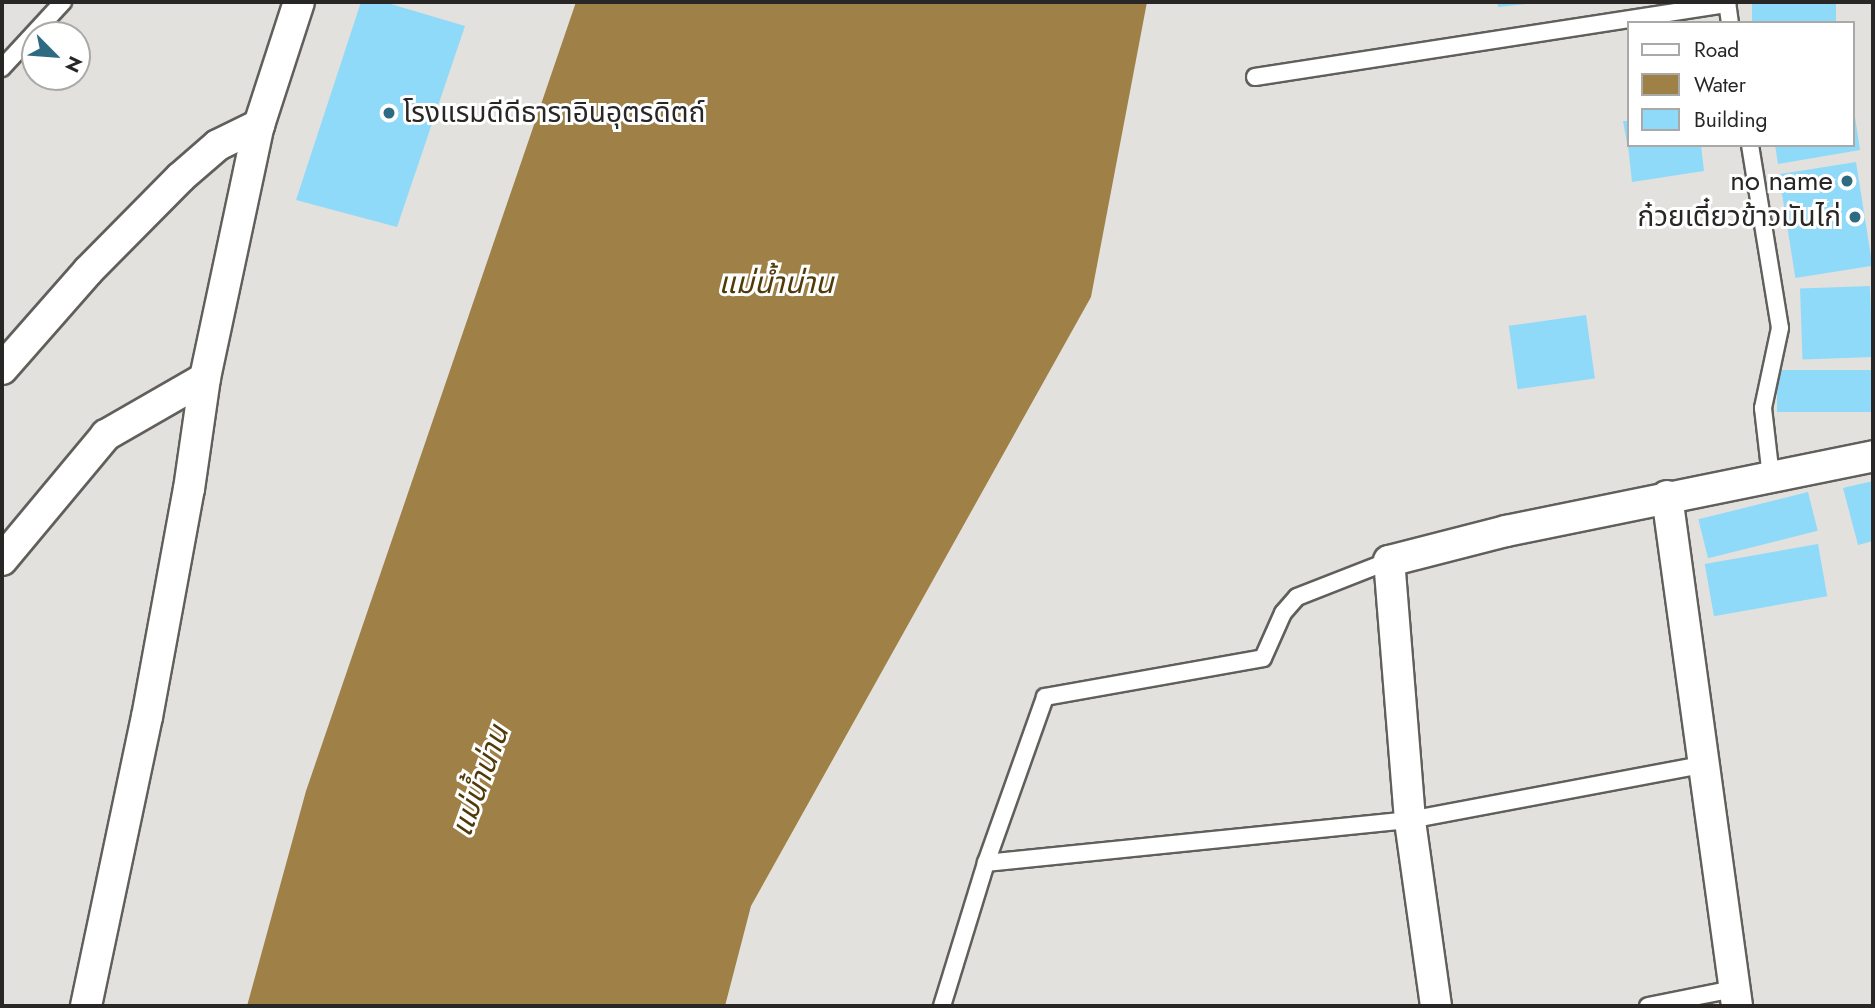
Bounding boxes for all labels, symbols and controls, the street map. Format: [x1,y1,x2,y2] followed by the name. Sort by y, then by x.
[21,21,91,91] north arrow
[1626,21,1854,147] legend
[1694,35,1739,65] text: Road
[58,52,89,77] text: N
[1694,70,1746,100] text: Water
[403,96,705,130] place label: โรงแรมดีดีธาราอินอุตรดิตถ์
[381,105,397,121] marker: โรงแรมดีดีธาราอินอุตรดิตถ์
[1694,105,1767,135] text: Building
[1730,164,1833,198] place label: no name
[1839,173,1855,189] marker: no name
[1637,200,1841,234] place label: ก๋วยเตี๋ยวข้าวมันไก่
[1847,209,1863,225] marker: ก๋วยเตี๋ยวข้าวมันไก่
[719,265,833,301] water label: แม่น้ำน่าน
[443,721,517,841] water label: แม่น้ำน่าน

